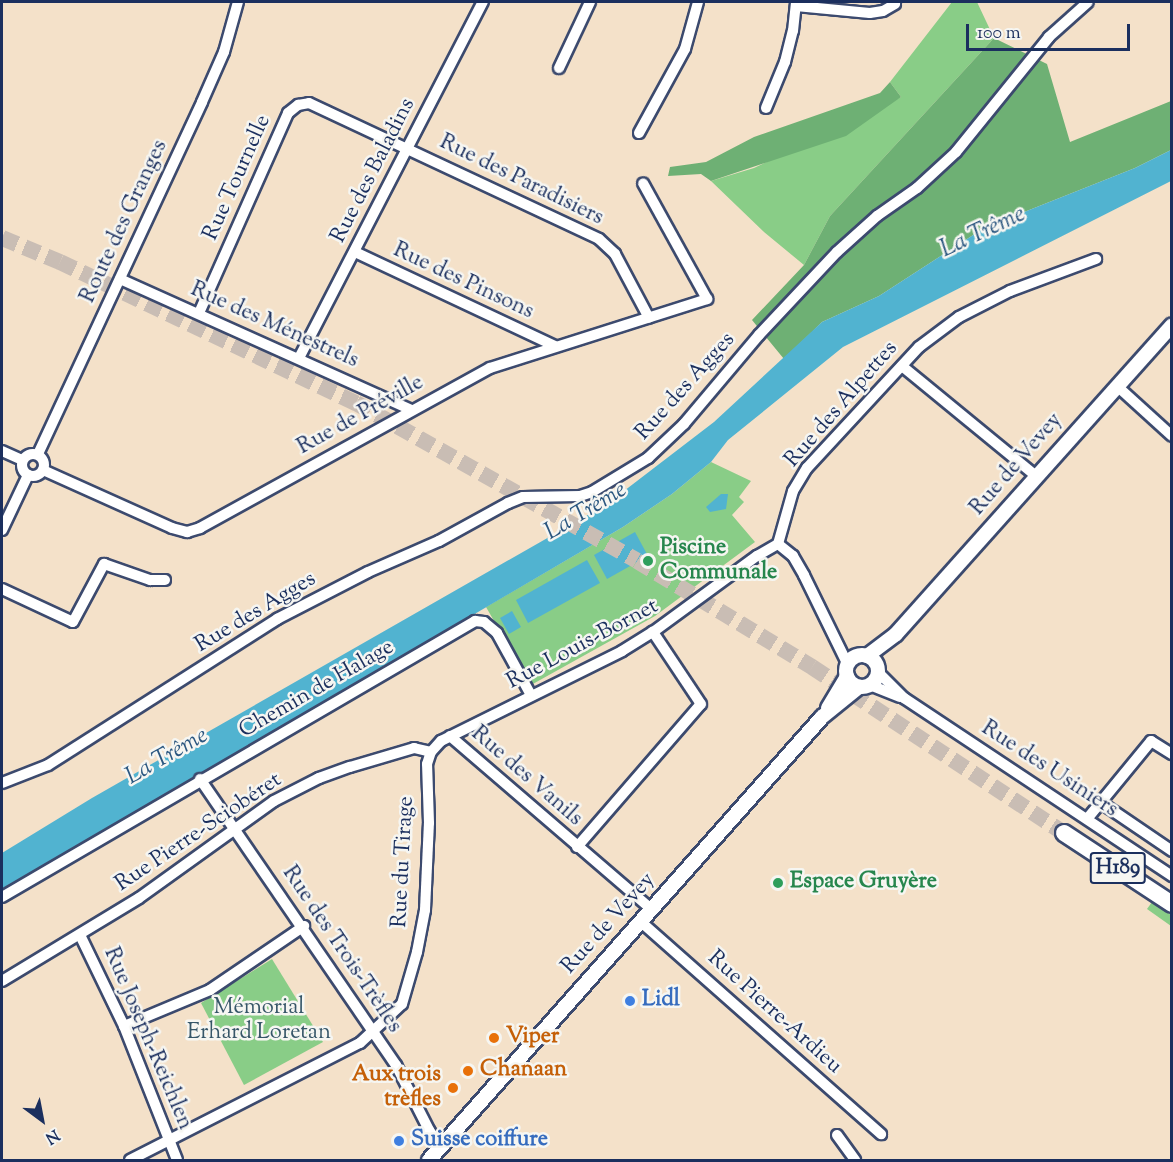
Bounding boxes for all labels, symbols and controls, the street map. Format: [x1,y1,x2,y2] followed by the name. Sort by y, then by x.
[969,12,1132,50] scale bar
[977,21,1021,47] text: 100 m
[326,94,422,248] street label: Rue des Baladins
[199,111,277,245] street label: Rue Tournelle
[435,130,607,232] street label: Rue des Paradisiers
[76,136,174,308] street label: Route des Granges
[936,201,1030,265] water label: La Trême
[388,238,538,326] street label: Rue des Pinsons
[186,277,362,375] street label: Rue des Ménestrels
[631,328,741,446] street label: Rue des Agges
[780,336,904,474] street label: Rue des Alpettes
[293,370,429,462] street label: Rue de Préville
[965,408,1069,522] street label: Rue de Vevey
[540,476,632,548] water label: La Trême
[660,535,777,586] place label: Piscine Communale
[641,554,655,568] marker: Piscine Communale
[191,567,321,659] street label: Rue des Agges
[503,594,663,696] street label: Rue Louis-Bornet
[235,635,399,745] street label: Chemin de Halage
[976,716,1122,824] street label: Rue des Usiniers
[465,721,587,833] street label: Rue des Vanils
[121,722,213,792] water label: La Trême
[111,768,287,898] street label: Rue Pierre-Sciobéret
[387,795,421,929] street label: Rue du Tirage
[1090,850,1146,886] road number: H189
[275,862,407,1038] street label: Rue des Trois-Trèfles
[557,868,661,980] street label: Rue de Vevey
[790,870,937,896] place label: Espace Gruyère
[771,876,785,890] marker: Espace Gruyère
[97,944,197,1134] street label: Rue Joseph-Reichlen
[701,946,847,1080] street label: Rue Pierre-Ardieu
[642,988,680,1014] place label: Lidl
[623,994,637,1008] marker: Lidl
[187,995,331,1046] park label: Mémorial Erhard Loretan
[506,1025,559,1051] place label: Viper
[487,1031,501,1045] marker: Viper
[480,1058,567,1084] place label: Chanaan
[352,1062,441,1114] place label: Aux trois trèfles
[461,1064,475,1078] marker: Chanaan
[446,1081,460,1095] marker: Aux trois trèfles
[12,1090,72,1150] north arrow
[40,1123,63,1149] text: N
[411,1128,548,1154] place label: Suisse coiffure
[392,1134,406,1148] marker: Suisse coiffure

